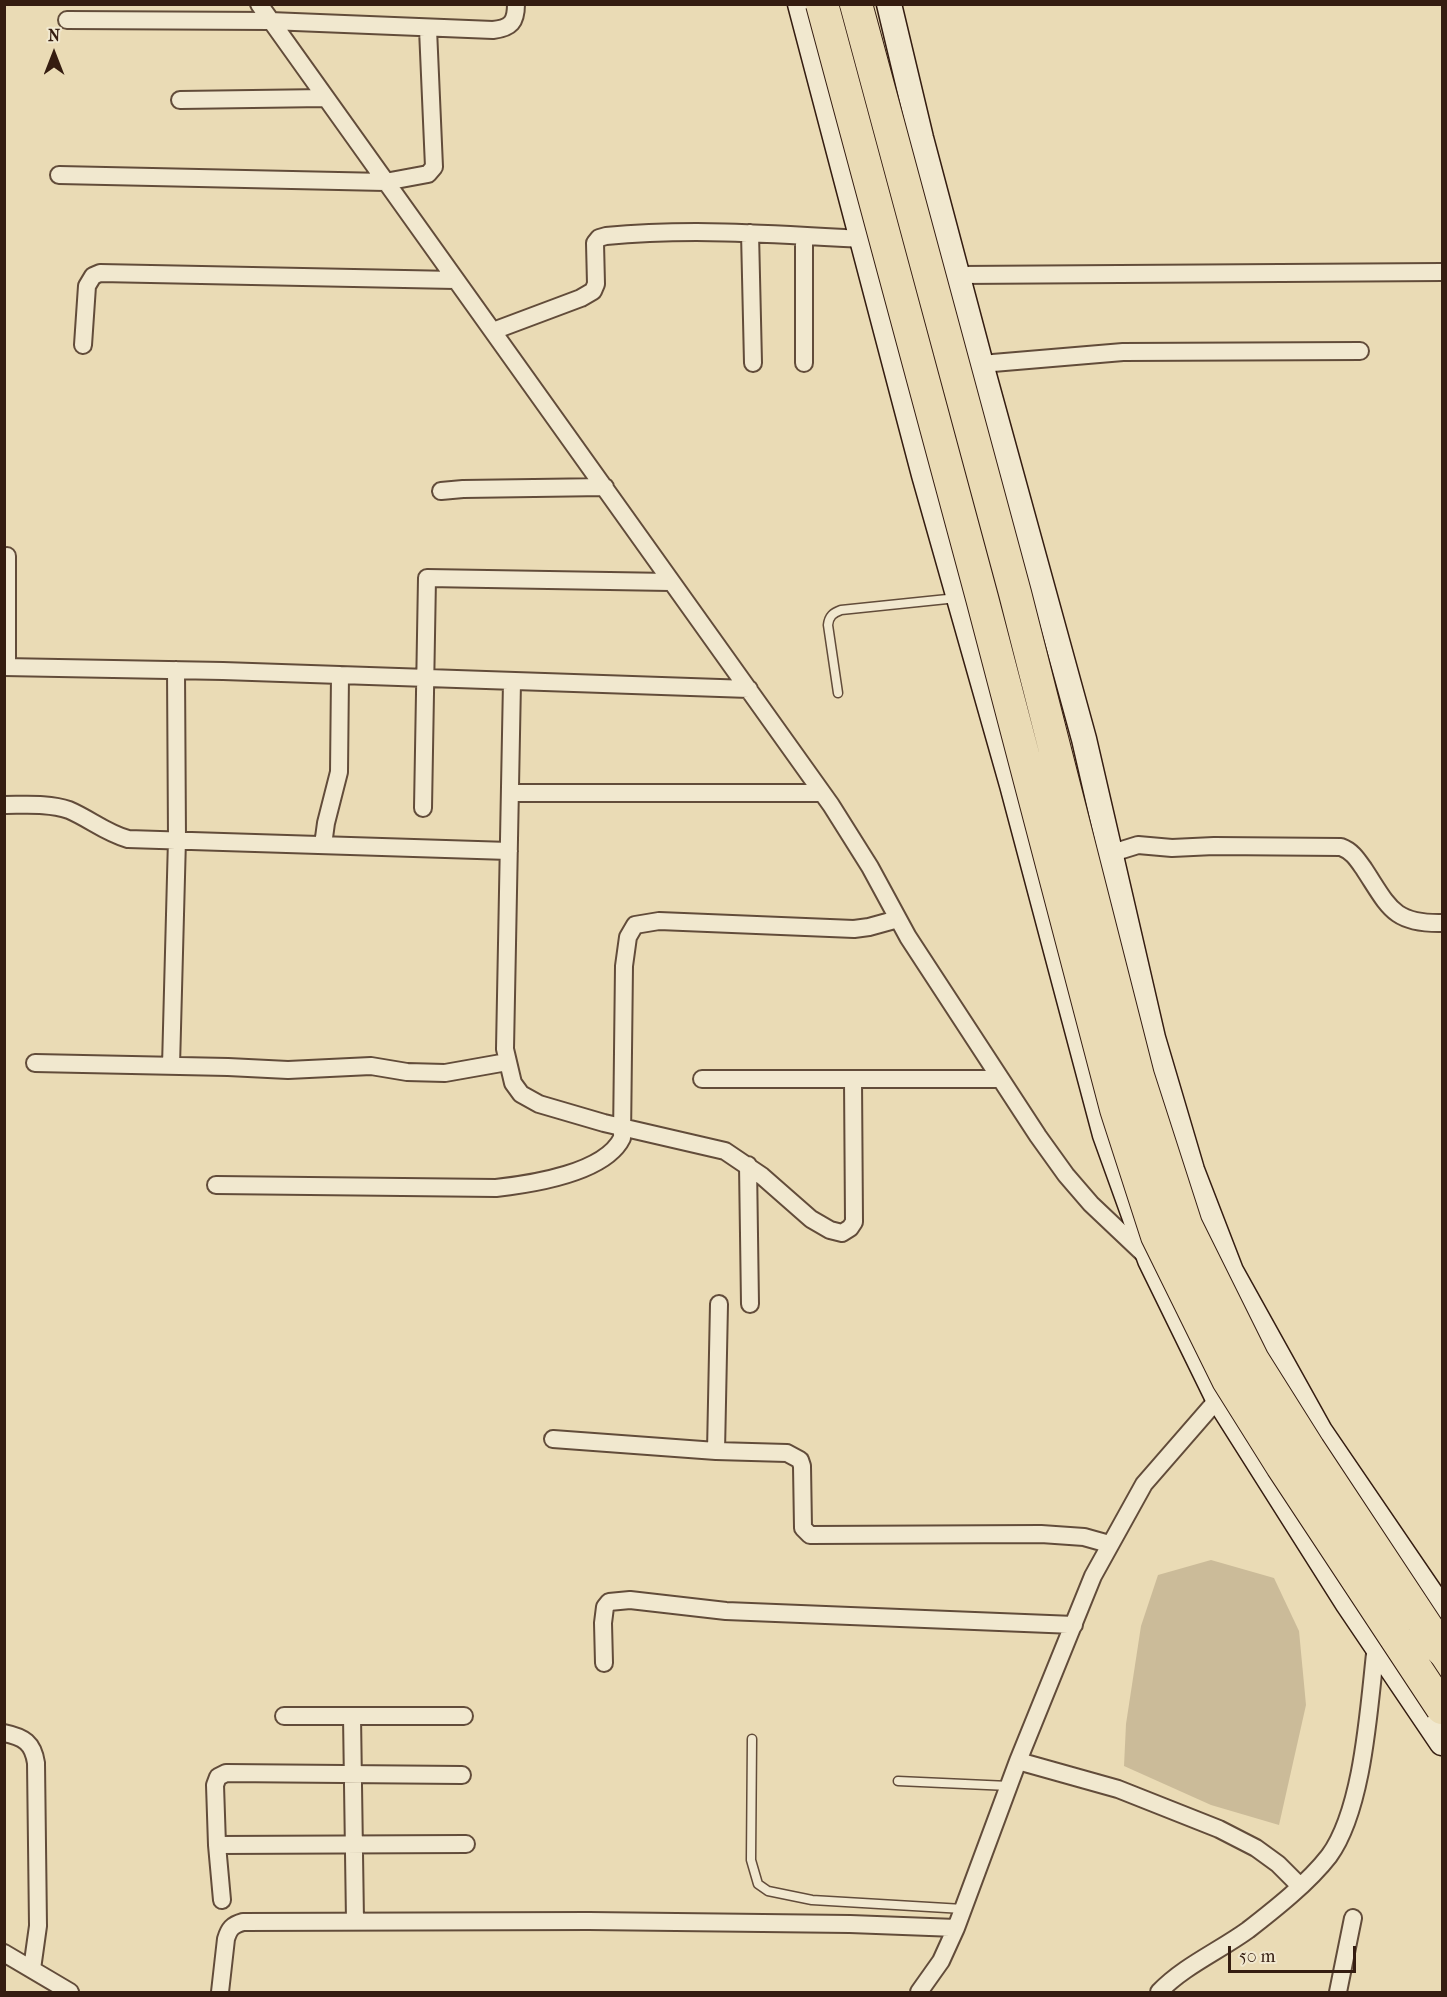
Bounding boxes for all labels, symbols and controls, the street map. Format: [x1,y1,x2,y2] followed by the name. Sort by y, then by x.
[24,24,84,84] north arrow
[48,26,60,45] text: N
[1231,1934,1358,1972] scale bar
[1239,1946,1275,1967] text: 50 m

